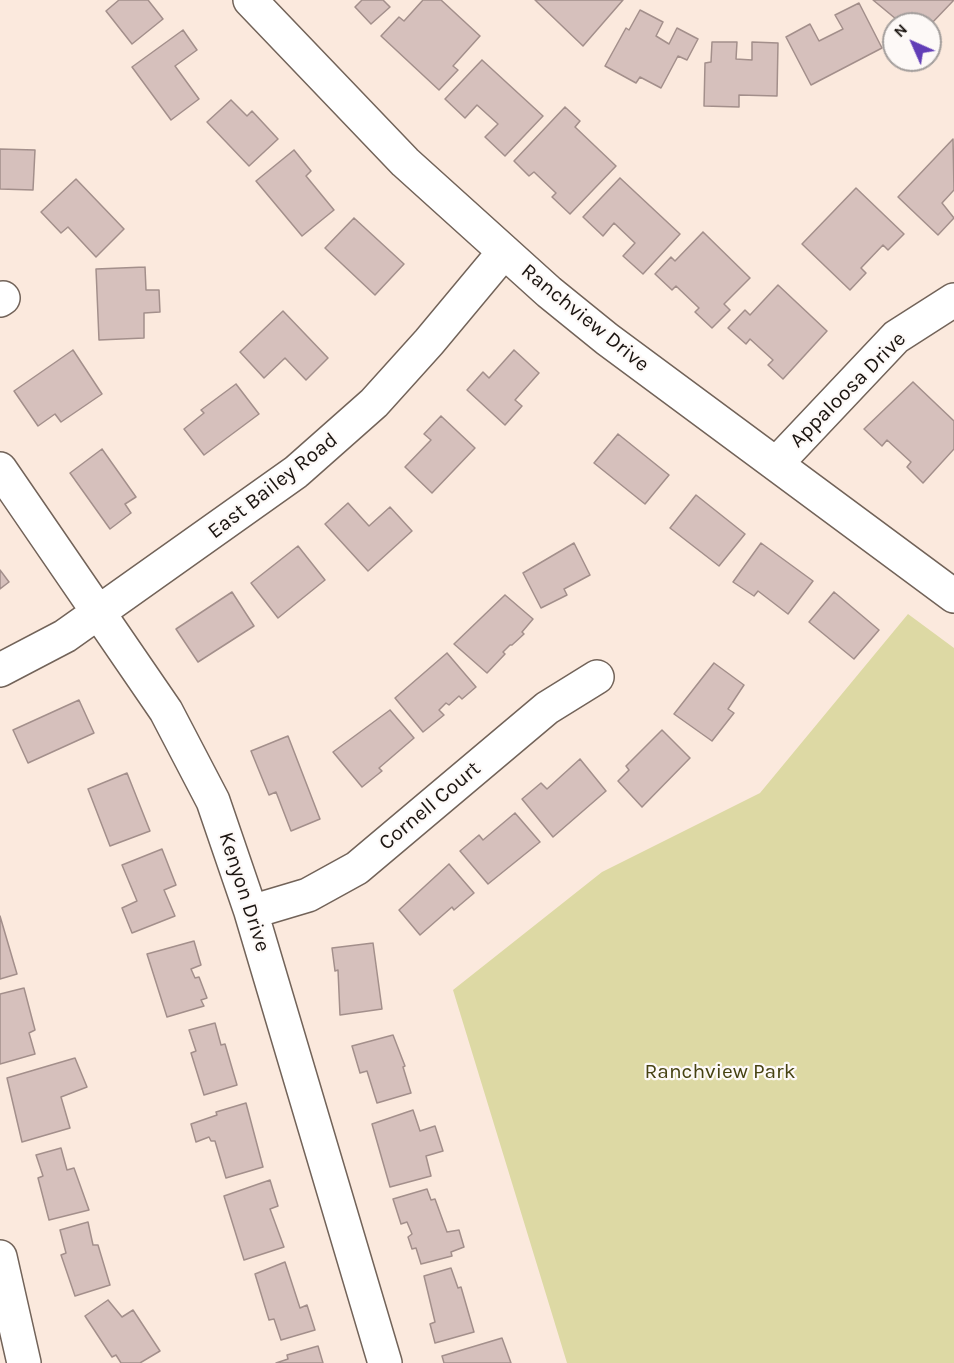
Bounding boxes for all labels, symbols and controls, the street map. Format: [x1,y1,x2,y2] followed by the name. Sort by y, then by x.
[882,12,942,72] north arrow
[890,20,911,41] text: N
[516,259,654,377] street label: Ranchview Drive
[785,327,911,453] street label: Appaloosa Drive
[203,427,343,545] street label: East Bailey Road
[374,756,486,856] street label: Cornell Court
[213,829,275,955] street label: Kenyon Drive
[644,1059,796,1085] park label: Ranchview Park

